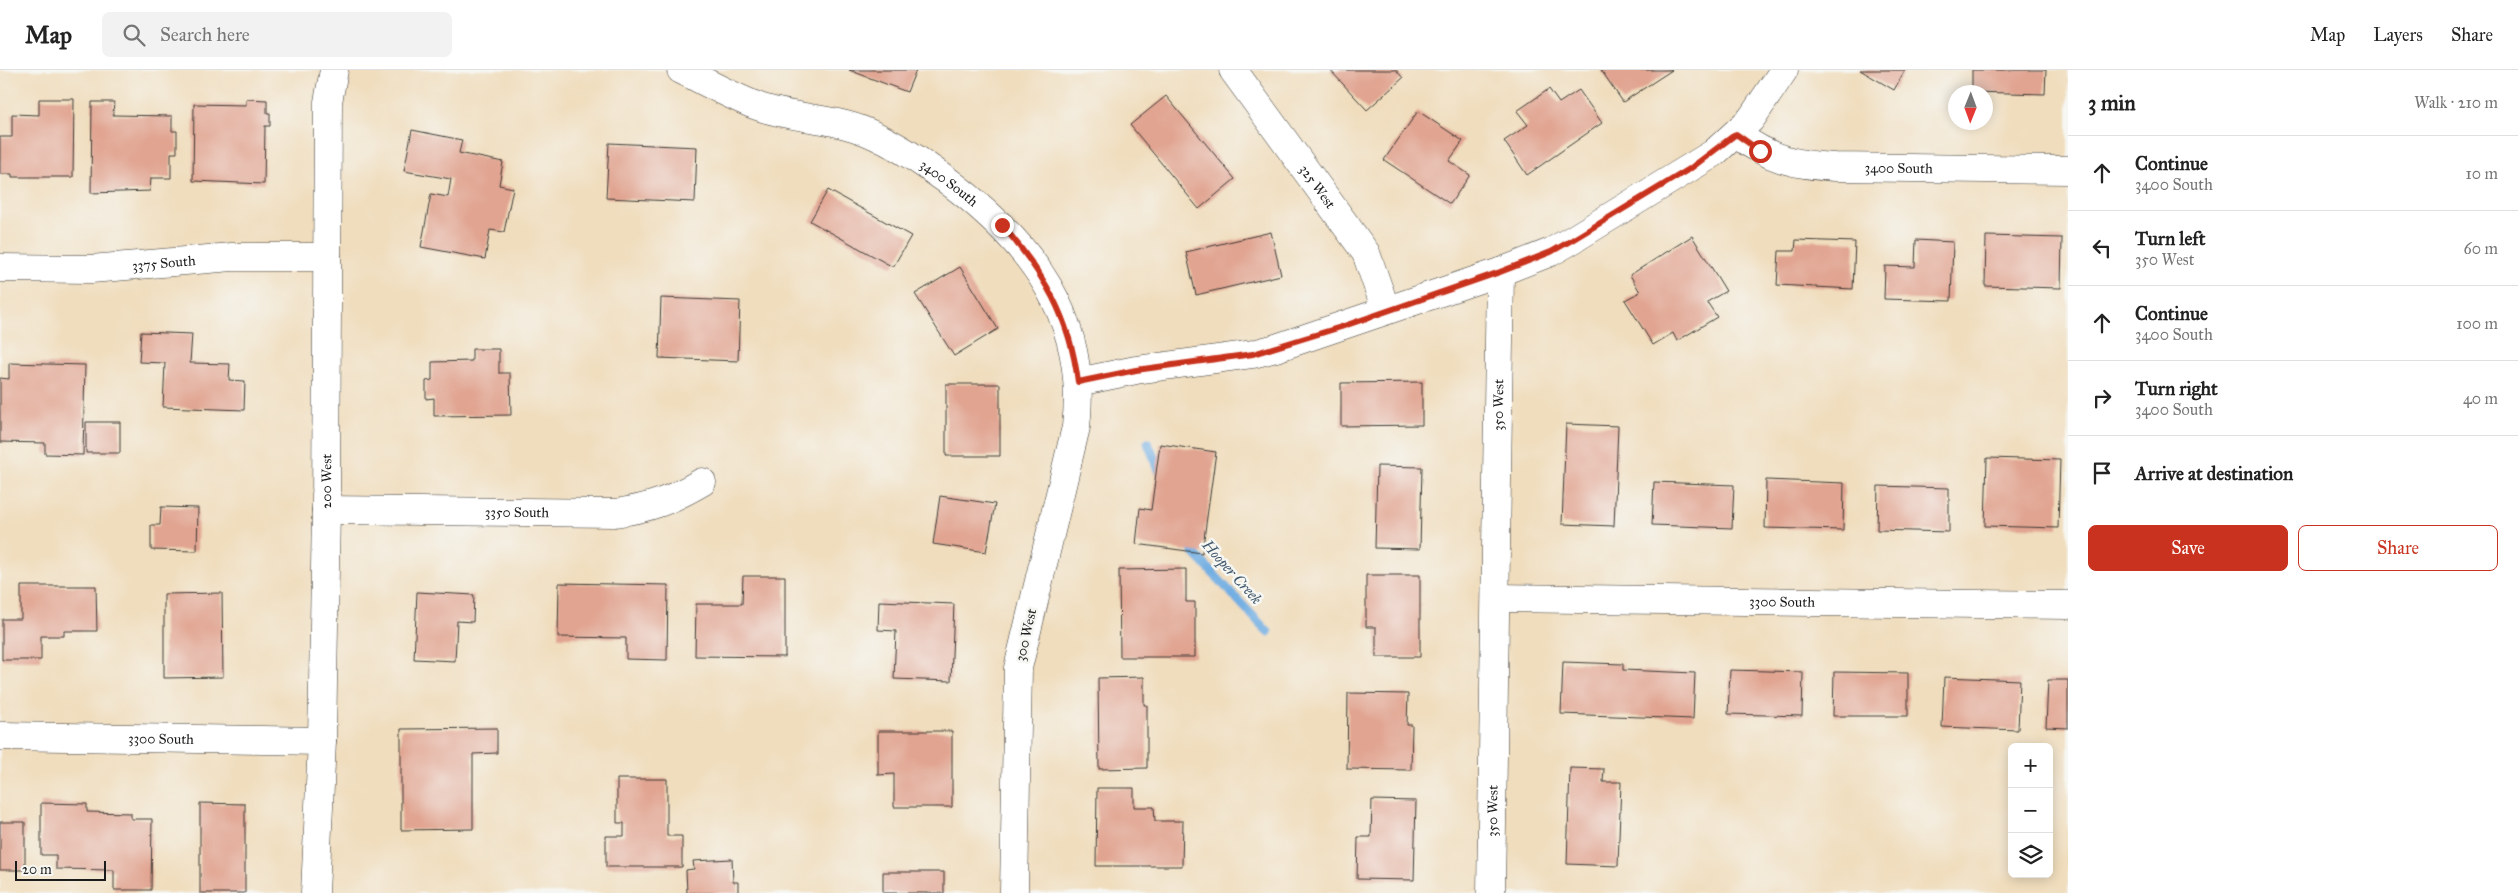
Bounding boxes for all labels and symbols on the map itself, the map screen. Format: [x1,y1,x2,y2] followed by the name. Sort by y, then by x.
[1948,85,1993,130] north arrow
[1749,140,1772,163] route start
[917,155,982,210] street label: 3400 South
[1865,159,1933,177] street label: 3400 South
[1296,161,1339,212] street label: 325 West
[991,214,1014,237] route end
[131,252,196,274] street label: 3375 South
[1489,379,1507,431] street label: 350 West
[318,454,335,509] street label: 200 West
[485,503,549,521] street label: 3350 South
[1197,535,1266,609] water label: Hooper Creek
[1749,593,1815,610] street label: 3300 South
[1012,607,1040,663] street label: 300 West
[128,729,194,748] street label: 3300 South
[1483,785,1501,837] street label: 350 West
[15,858,106,881] scale bar

